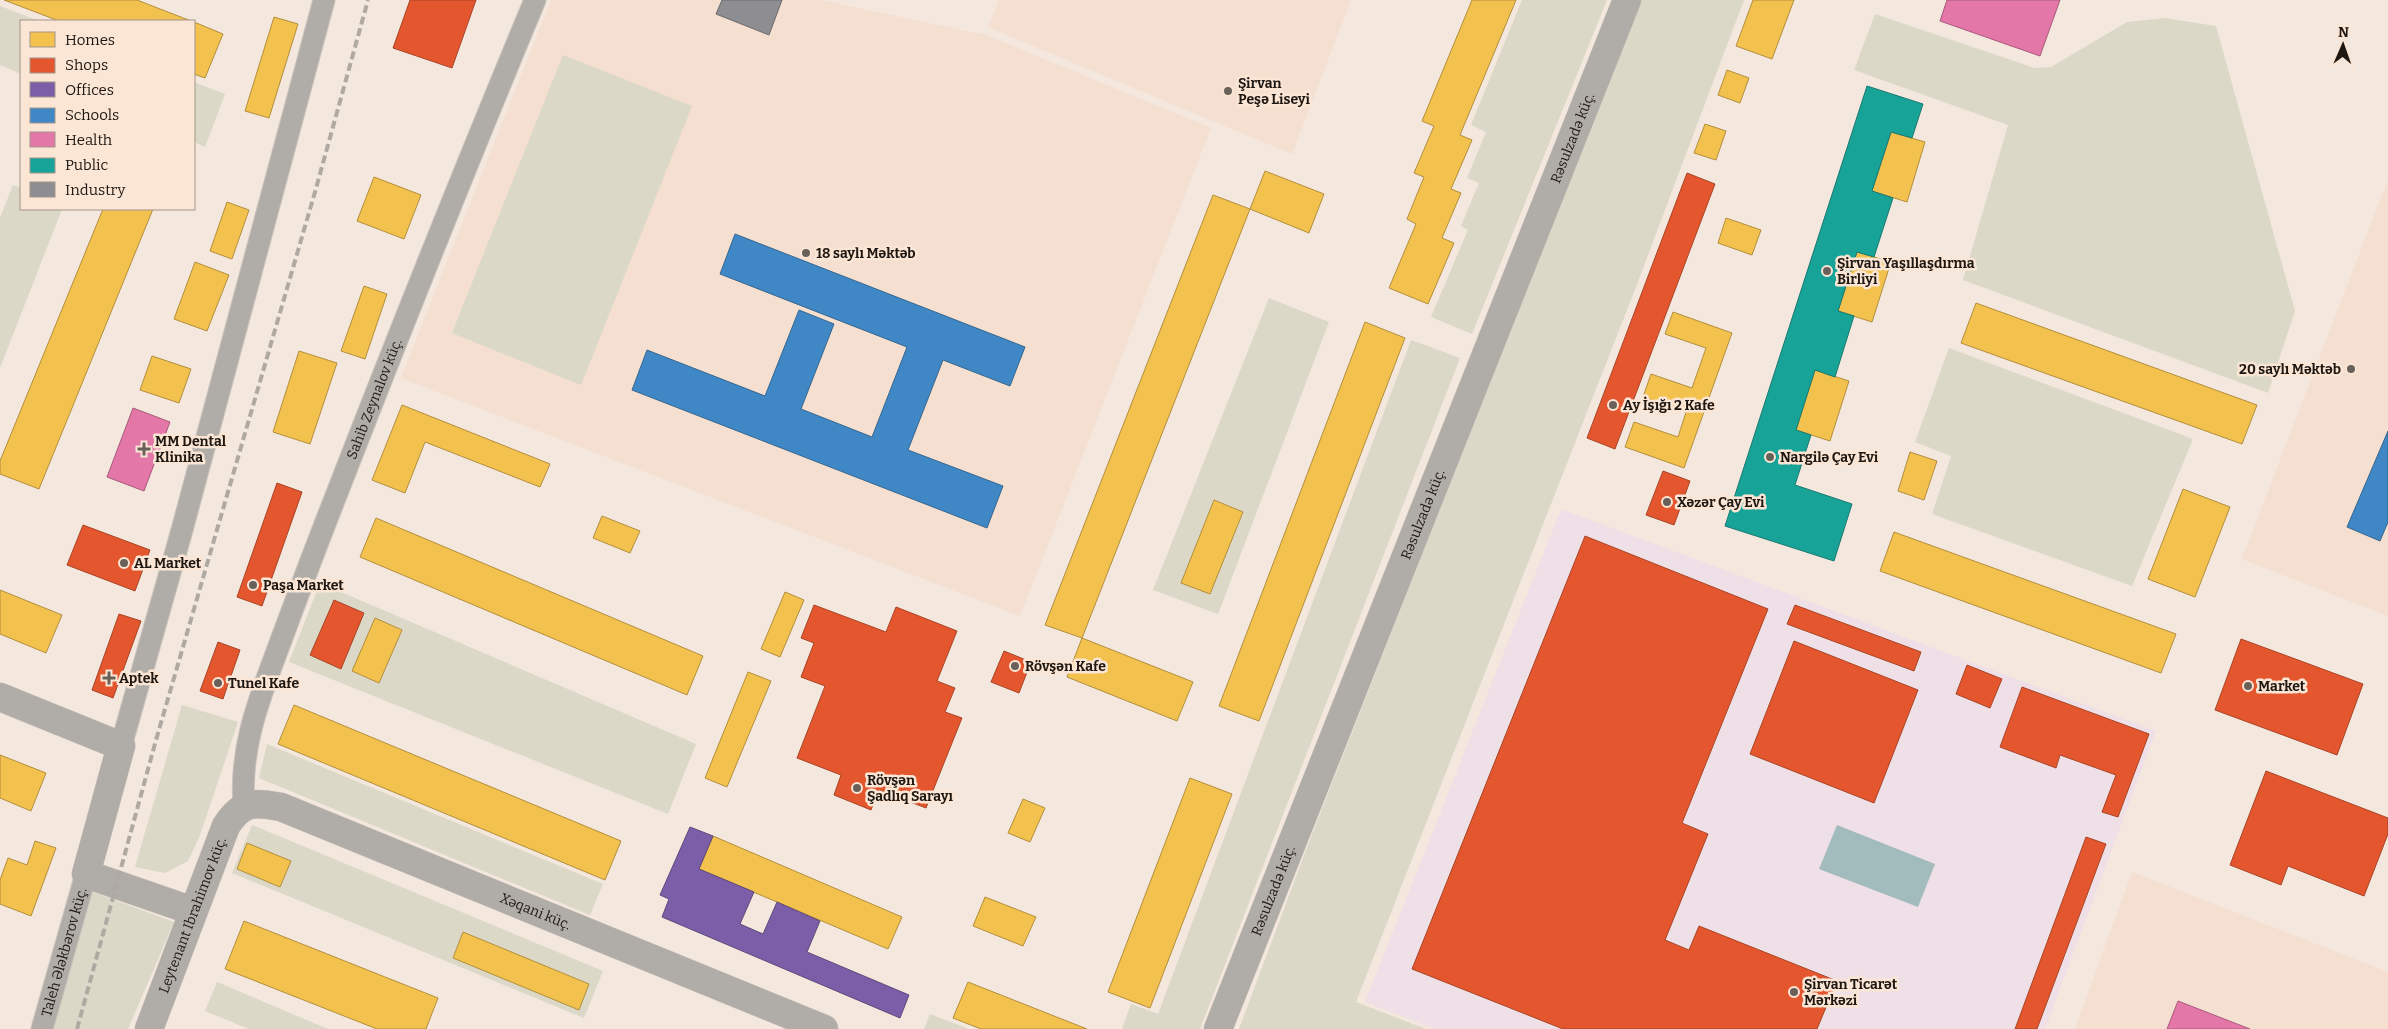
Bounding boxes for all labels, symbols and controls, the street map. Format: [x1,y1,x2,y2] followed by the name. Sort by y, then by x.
[20,20,195,210] legend
[2318,20,2368,70] north arrow
[2338,24,2349,41] text: N
[65,31,115,49] text: Homes
[65,56,108,74] text: Shops
[1238,75,1311,108] place label: Şirvan Peşə Liseyi
[65,81,114,99] text: Offices
[1222,85,1234,97] marker: Şirvan Peşə Liseyi
[1547,90,1598,185] street label: Rəsulzadə küç.
[65,106,119,124] text: Schools
[65,131,113,149] text: Health
[65,156,109,174] text: Public
[65,181,125,199] text: Industry
[816,245,916,262] place label: 18 saylı Məktəb
[800,247,812,259] marker: 18 saylı Məktəb
[1837,255,1975,288] place label: Şirvan Yaşıllaşdırma Birliyi
[1821,265,1833,277] marker: Şirvan Yaşıllaşdırma Birliyi
[343,336,405,461] street label: Sahib Zeynalov küç.
[2239,361,2341,378] place label: 20 saylı Məktəb
[2345,363,2357,375] marker: 20 saylı Məktəb
[1623,396,1715,414] place label: Ay İşığı 2 Kafe
[1607,399,1619,411] marker: Ay İşığı 2 Kafe
[155,433,227,466] place label: MM Dental Klinika
[137,442,151,456] marker: MM Dental Klinika
[1780,449,1879,466] place label: Nargilə Çay Evi
[1764,451,1776,463] marker: Nargilə Çay Evi
[1397,466,1448,562] street label: Rəsulzadə küç.
[1677,494,1765,511] place label: Xəzər Çay Evi
[1661,496,1673,508] marker: Xəzər Çay Evi
[134,555,202,572] place label: AL Market
[118,557,130,569] marker: AL Market
[263,577,344,594] place label: Paşa Market
[247,579,259,591] marker: Paşa Market
[1025,658,1106,675] place label: Rövşən Kafe
[1009,660,1021,672] marker: Rövşən Kafe
[119,670,159,687] place label: Aptek
[103,672,115,684] marker: Aptek
[228,675,299,692] place label: Tunel Kafe
[212,677,224,689] marker: Tunel Kafe
[2258,678,2306,695] place label: Market
[2242,680,2254,692] marker: Market
[867,772,953,805] place label: Rövşən Şadlıq Sarayı
[851,782,863,794] marker: Rövşən Şadlıq Sarayı
[155,834,230,995] street label: Leytenant Ibrahimov küç.
[1247,843,1299,938] street label: Rəsulzadə küç.
[37,885,90,1019] street label: Taleh Ələkbərov küç.
[498,889,574,933] street label: Xəqani küç.
[1804,976,1898,1009] place label: Şirvan Ticarət Mərkəzi
[1788,986,1800,998] marker: Şirvan Ticarət Mərkəzi

